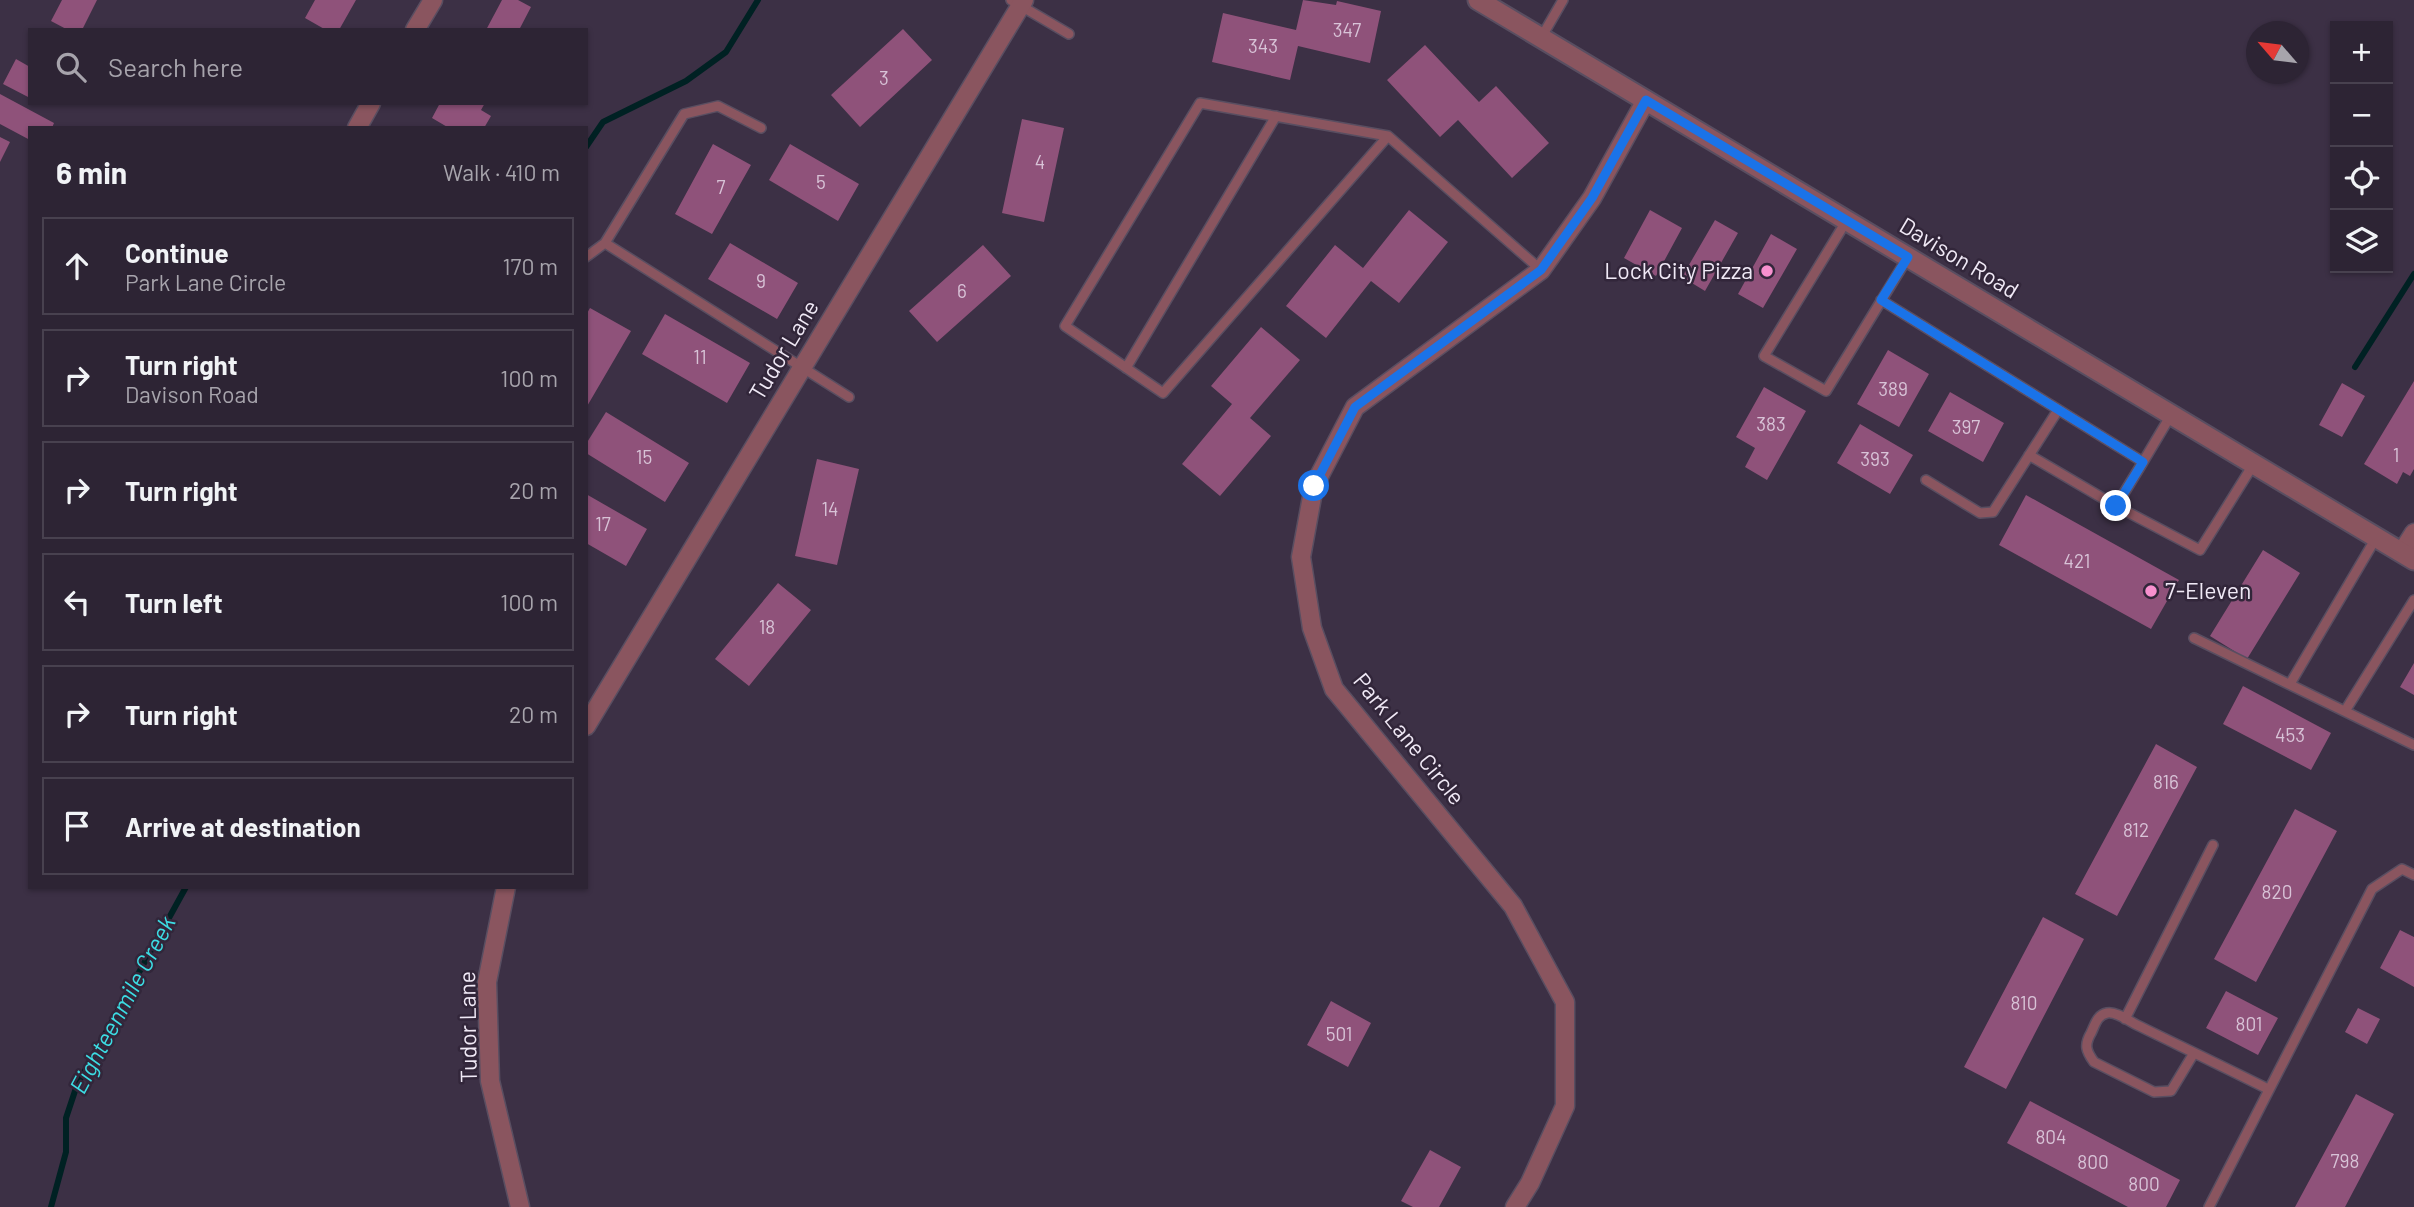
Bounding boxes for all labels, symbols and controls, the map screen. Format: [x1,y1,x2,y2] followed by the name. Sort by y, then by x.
[1333,18,1361,41] house number: 347
[2246,21,2309,84] north arrow
[2330,21,2393,273] map controls
[2330,21,2393,84] button: +
[28,28,588,105] search box
[1248,34,1278,57] house number: 343
[52,48,90,86] icon: search
[108,51,243,82] text: Search here
[879,66,889,89] house number: 3
[2330,84,2393,147] button: −
[2330,147,2393,210] button: locate
[1035,150,1045,173] house number: 4
[56,154,127,190] text: 6 min
[443,158,560,186] text: Walk · 410 m
[816,170,826,193] house number: 5
[717,175,726,198] house number: 7
[2330,210,2393,273] button: layers
[1895,211,2024,304] street label: Davison Road
[125,237,229,268] text: Continue
[58,247,96,285] icon: ahead
[502,252,558,280] text: 170 m
[1604,256,1753,284] place label: Lock City Pizza
[1759,263,1775,279] marker: Lock City Pizza
[125,268,286,296] text: Park Lane Circle
[756,269,766,292] house number: 9
[957,279,967,302] house number: 6
[742,294,824,405] street label: Tudor Lane
[693,345,707,368] house number: 11
[125,349,238,380] text: Turn right
[58,359,96,397] icon: right
[500,364,558,392] text: 100 m
[1878,377,1908,400] house number: 389
[125,380,259,408] text: Davison Road
[1756,412,1786,435] house number: 383
[1952,415,1980,438] house number: 397
[2393,443,2399,466] house number: 1
[636,445,652,468] house number: 15
[1860,447,1890,470] house number: 393
[1298,470,1329,501] route start
[58,471,96,509] icon: right
[125,475,238,506] text: Turn right
[509,476,558,504] text: 20 m
[2100,490,2131,521] route end
[821,497,839,520] house number: 14
[595,512,611,535] house number: 17
[2063,549,2091,572] house number: 421
[2165,576,2251,604] place label: 7-Eleven
[58,583,96,621] icon: left
[2143,583,2159,599] marker: 7-Eleven
[125,587,223,618] text: Turn left
[500,588,558,616] text: 100 m
[759,615,775,638] house number: 18
[1348,667,1471,810] street label: Park Lane Circle
[58,695,96,733] icon: right
[125,699,238,730] text: Turn right
[509,700,558,728] text: 20 m
[2275,723,2305,746] house number: 453
[2153,770,2179,793] house number: 816
[58,807,96,845] icon: arrive
[125,811,361,842] text: Arrive at destination
[2123,818,2149,841] house number: 812
[2262,880,2292,903] house number: 820
[63,910,181,1098] water label: Eighteenmile Creek
[452,971,482,1083] street label: Tudor Lane
[2011,991,2037,1014] house number: 810
[2236,1012,2262,1035] house number: 801
[1326,1022,1352,1045] house number: 501
[2035,1125,2067,1148] house number: 804
[2331,1149,2359,1172] house number: 798
[2077,1150,2109,1173] house number: 800
[2128,1172,2160,1195] house number: 800

